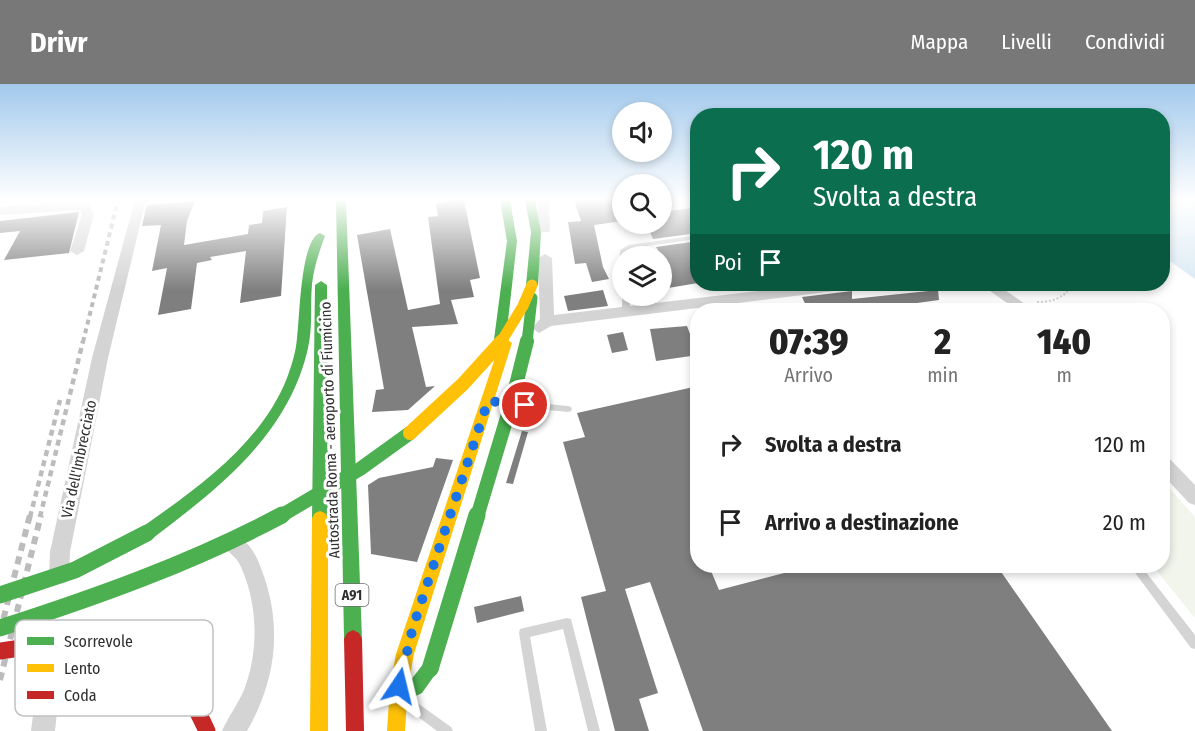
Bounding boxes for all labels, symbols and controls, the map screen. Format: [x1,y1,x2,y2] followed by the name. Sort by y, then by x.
[30,26,88,59] text: Drivr
[911,29,968,55] text: Mappa
[1001,29,1052,55] text: Livelli
[1085,29,1165,55] text: Condividi
[612,102,672,306] map controls
[612,102,672,162] button: sound
[813,130,914,180] text: 120 m
[714,132,792,210] icon: right
[612,174,672,234] button: search
[813,181,977,213] text: Svolta a destra
[612,246,672,306] button: layers
[754,246,787,279] icon: arrive
[714,249,742,276] text: Poi
[317,301,343,559] street label: Autostrada Roma - aeroporto di Fiumicino
[769,320,849,364] text: 07:39
[934,320,951,364] text: 2
[1037,320,1091,364] text: 140
[784,363,833,387] text: Arrivo
[927,363,958,387] text: min
[1056,363,1072,387] text: m
[499,379,550,430] pin
[508,388,541,421] icon: arrive
[58,398,100,520] street label: Via dell'Imbrecciato
[714,428,747,461] icon: right
[765,431,902,458] text: Svolta a destra
[1094,431,1146,458] text: 120 m
[714,506,747,539] icon: arrive
[765,509,959,536] text: Arrivo a destinazione
[1103,509,1146,536] text: 20 m
[336,584,368,606] road number: A91
[15,620,213,716] legend
[64,632,133,651] text: Scorrevole
[367,654,431,718] position arrow
[64,659,100,678] text: Lento
[64,686,97,705] text: Coda

